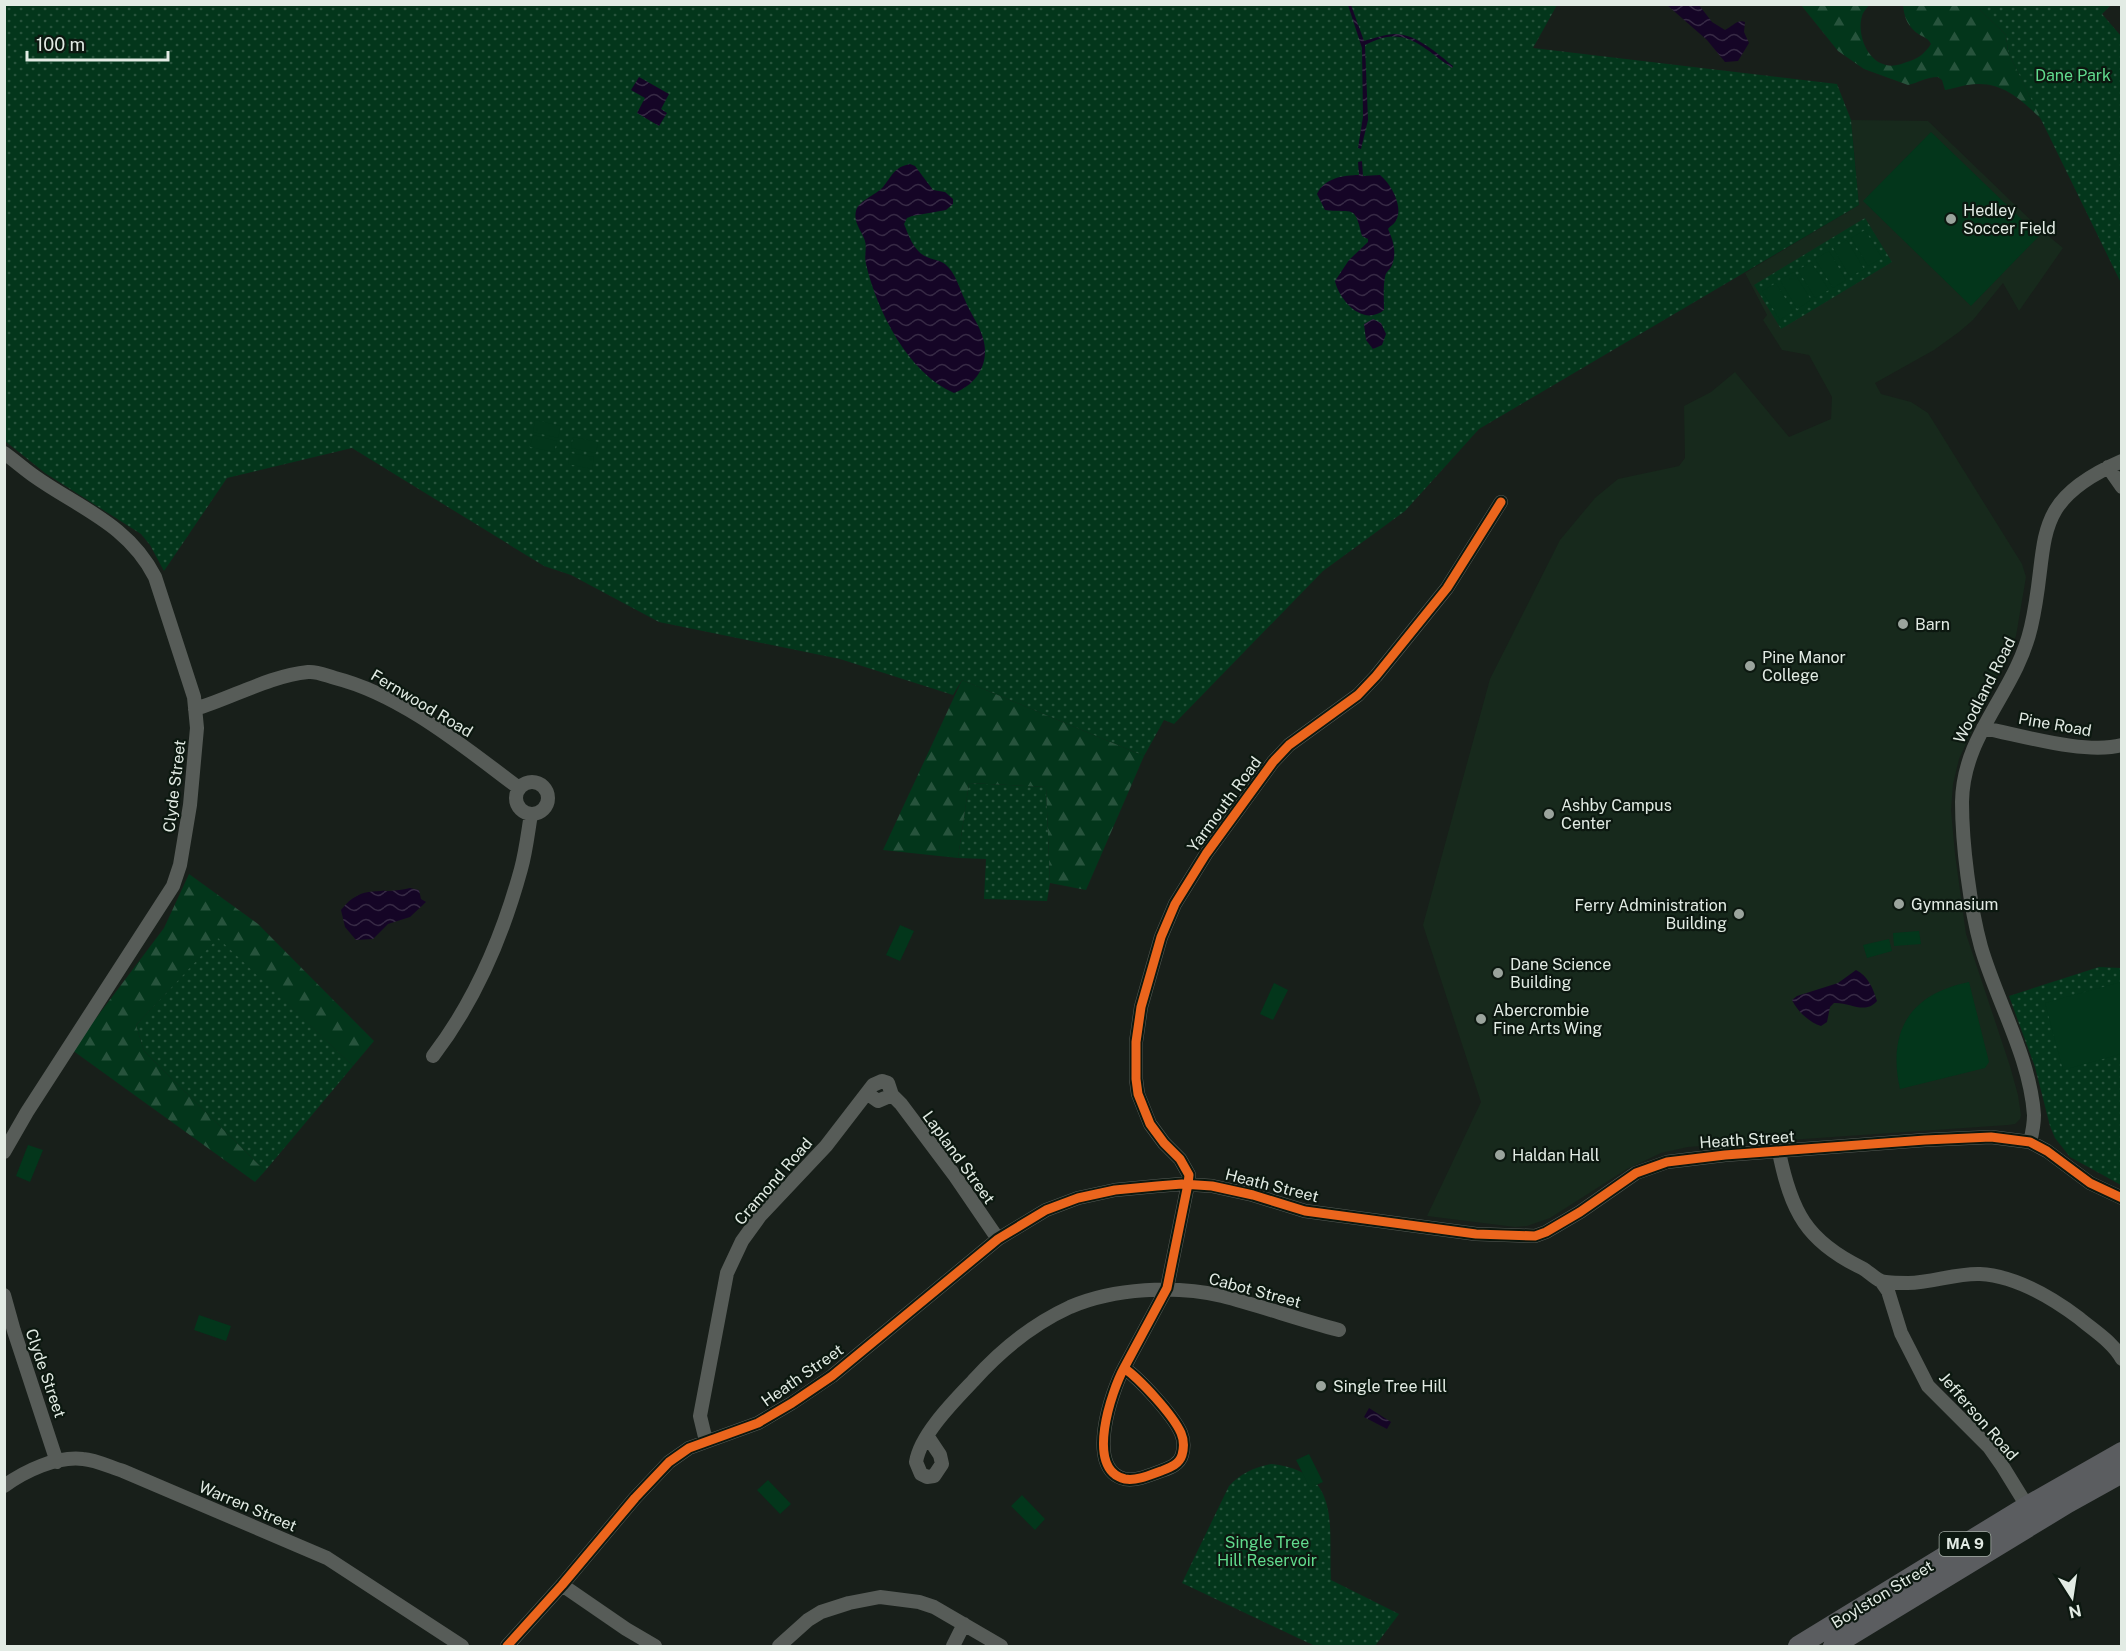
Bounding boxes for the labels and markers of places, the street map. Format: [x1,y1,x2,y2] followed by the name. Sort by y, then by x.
[1963,201,2056,238] place label: Hedley Soccer Field
[1944,212,1958,226] marker: Hedley Soccer Field
[1915,615,1950,634] place label: Barn
[1896,617,1910,631] marker: Barn
[1762,648,1846,685] place label: Pine Manor College
[1743,659,1757,673] marker: Pine Manor College
[1561,796,1672,833] place label: Ashby Campus Center
[1542,807,1556,821] marker: Ashby Campus Center
[1911,895,1998,914] place label: Gymnasium
[1575,896,1727,933] place label: Ferry Administration Building
[1892,897,1906,911] marker: Gymnasium
[1732,907,1746,921] marker: Ferry Administration Building
[1510,955,1611,992] place label: Dane Science Building
[1491,966,1505,980] marker: Dane Science Building
[1493,1001,1602,1038] place label: Abercrombie Fine Arts Wing
[1474,1012,1488,1026] marker: Abercrombie Fine Arts Wing
[1512,1146,1600,1165] place label: Haldan Hall
[1493,1148,1507,1162] marker: Haldan Hall
[1333,1377,1447,1396] place label: Single Tree Hill
[1314,1379,1328,1393] marker: Single Tree Hill

